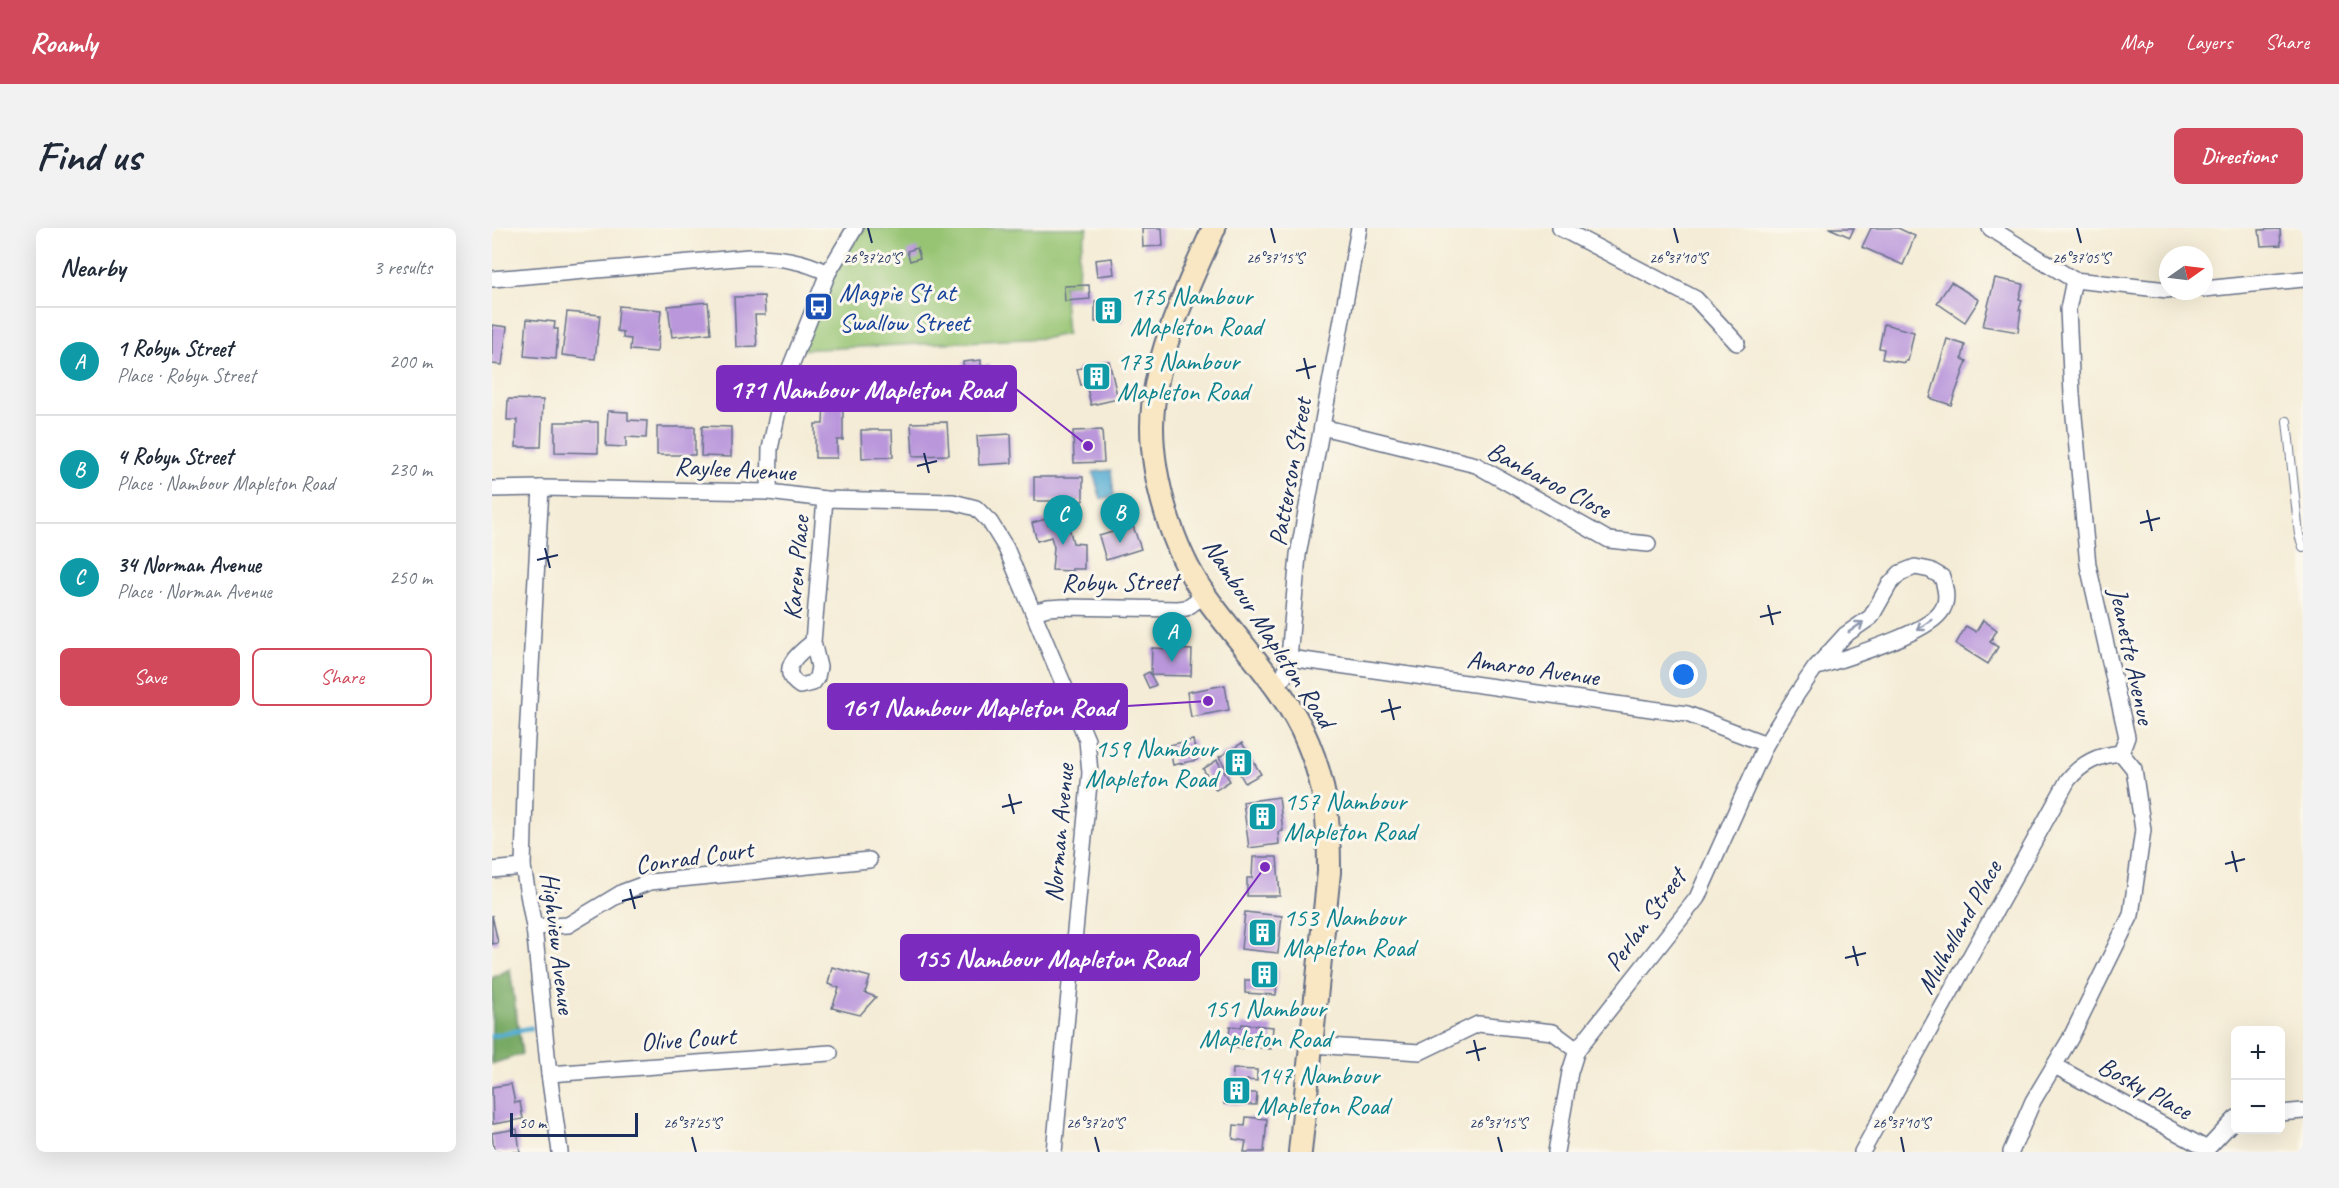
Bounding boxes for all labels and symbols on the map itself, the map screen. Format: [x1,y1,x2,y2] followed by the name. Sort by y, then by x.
[2159,246,2213,300] north arrow
[843,249,903,268] text: 26°37'20"S
[1246,249,1306,268] text: 26°37'15"S
[1649,249,1709,268] text: 26°37'10"S
[2052,249,2112,268] text: 26°37'05"S
[839,276,972,339] place label: Magpie St at Swallow Street
[1130,280,1266,343] place label: 175 Nambour Mapleton Road
[802,291,834,323] bus stop icon: Magpie St at Swallow Street
[1093,295,1125,327] building icon: 175 Nambour Mapleton Road
[1117,345,1253,408] place label: 173 Nambour Mapleton Road
[1080,360,1112,392] building icon: 173 Nambour Mapleton Road
[717,366,1016,411] callout: 171 Nambour Mapleton Road
[729,372,1008,406] text: 171 Nambour Mapleton Road
[1261,393,1320,549] street label: Patterson Street
[1481,434,1618,527] street label: Banbaroo Close
[674,449,798,489] street label: Raylee Avenue
[1100,494,1140,543] pin: B
[1044,496,1082,545] pin: C
[775,512,817,621] street label: Karen Place
[1195,532,1345,737] street label: Nambour Mapleton Road
[1061,564,1182,600] street label: Robyn Street
[2101,583,2163,730] street label: Jeanette Avenue
[1152,612,1192,662] pin: A
[1916,619,1932,631] one-way arrow
[1848,621,1864,633] one-way arrow
[1465,642,1603,694] street label: Amaroo Avenue
[1669,660,1698,689] your location
[828,684,1127,729] callout: 161 Nambour Mapleton Road
[840,690,1121,724] text: 161 Nambour Mapleton Road
[1085,732,1221,795] place label: 159 Nambour Mapleton Road
[1222,747,1254,779] building icon: 159 Nambour Mapleton Road
[1037,761,1082,903] street label: Norman Avenue
[1284,785,1420,848] place label: 157 Nambour Mapleton Road
[1247,800,1279,832] building icon: 157 Nambour Mapleton Road
[633,832,757,882] street label: Conrad Court
[1909,853,2010,999] street label: Mulholland Place
[1597,860,1695,978] street label: Perlan Street
[533,870,583,1017] street label: Highview Avenue
[1283,901,1419,964] place label: 153 Nambour Mapleton Road
[1246,916,1278,948] building icon: 153 Nambour Mapleton Road
[901,935,1199,980] callout: 155 Nambour Mapleton Road
[913,941,1192,975] text: 155 Nambour Mapleton Road
[1249,958,1281,990] building icon: 151 Nambour Mapleton Road
[1199,992,1335,1055] place label: 151 Nambour Mapleton Road
[639,1019,739,1059] street label: Olive Court
[2092,1049,2199,1128] street label: Bosky Place
[1257,1059,1393,1122] place label: 147 Nambour Mapleton Road
[1220,1074,1252,1106] building icon: 147 Nambour Mapleton Road
[510,1110,638,1138] scale bar
[663,1114,723,1133] text: 26°37'25"S
[1066,1114,1126,1133] text: 26°37'20"S
[1469,1114,1529,1133] text: 26°37'15"S
[1872,1114,1932,1133] text: 26°37'10"S

